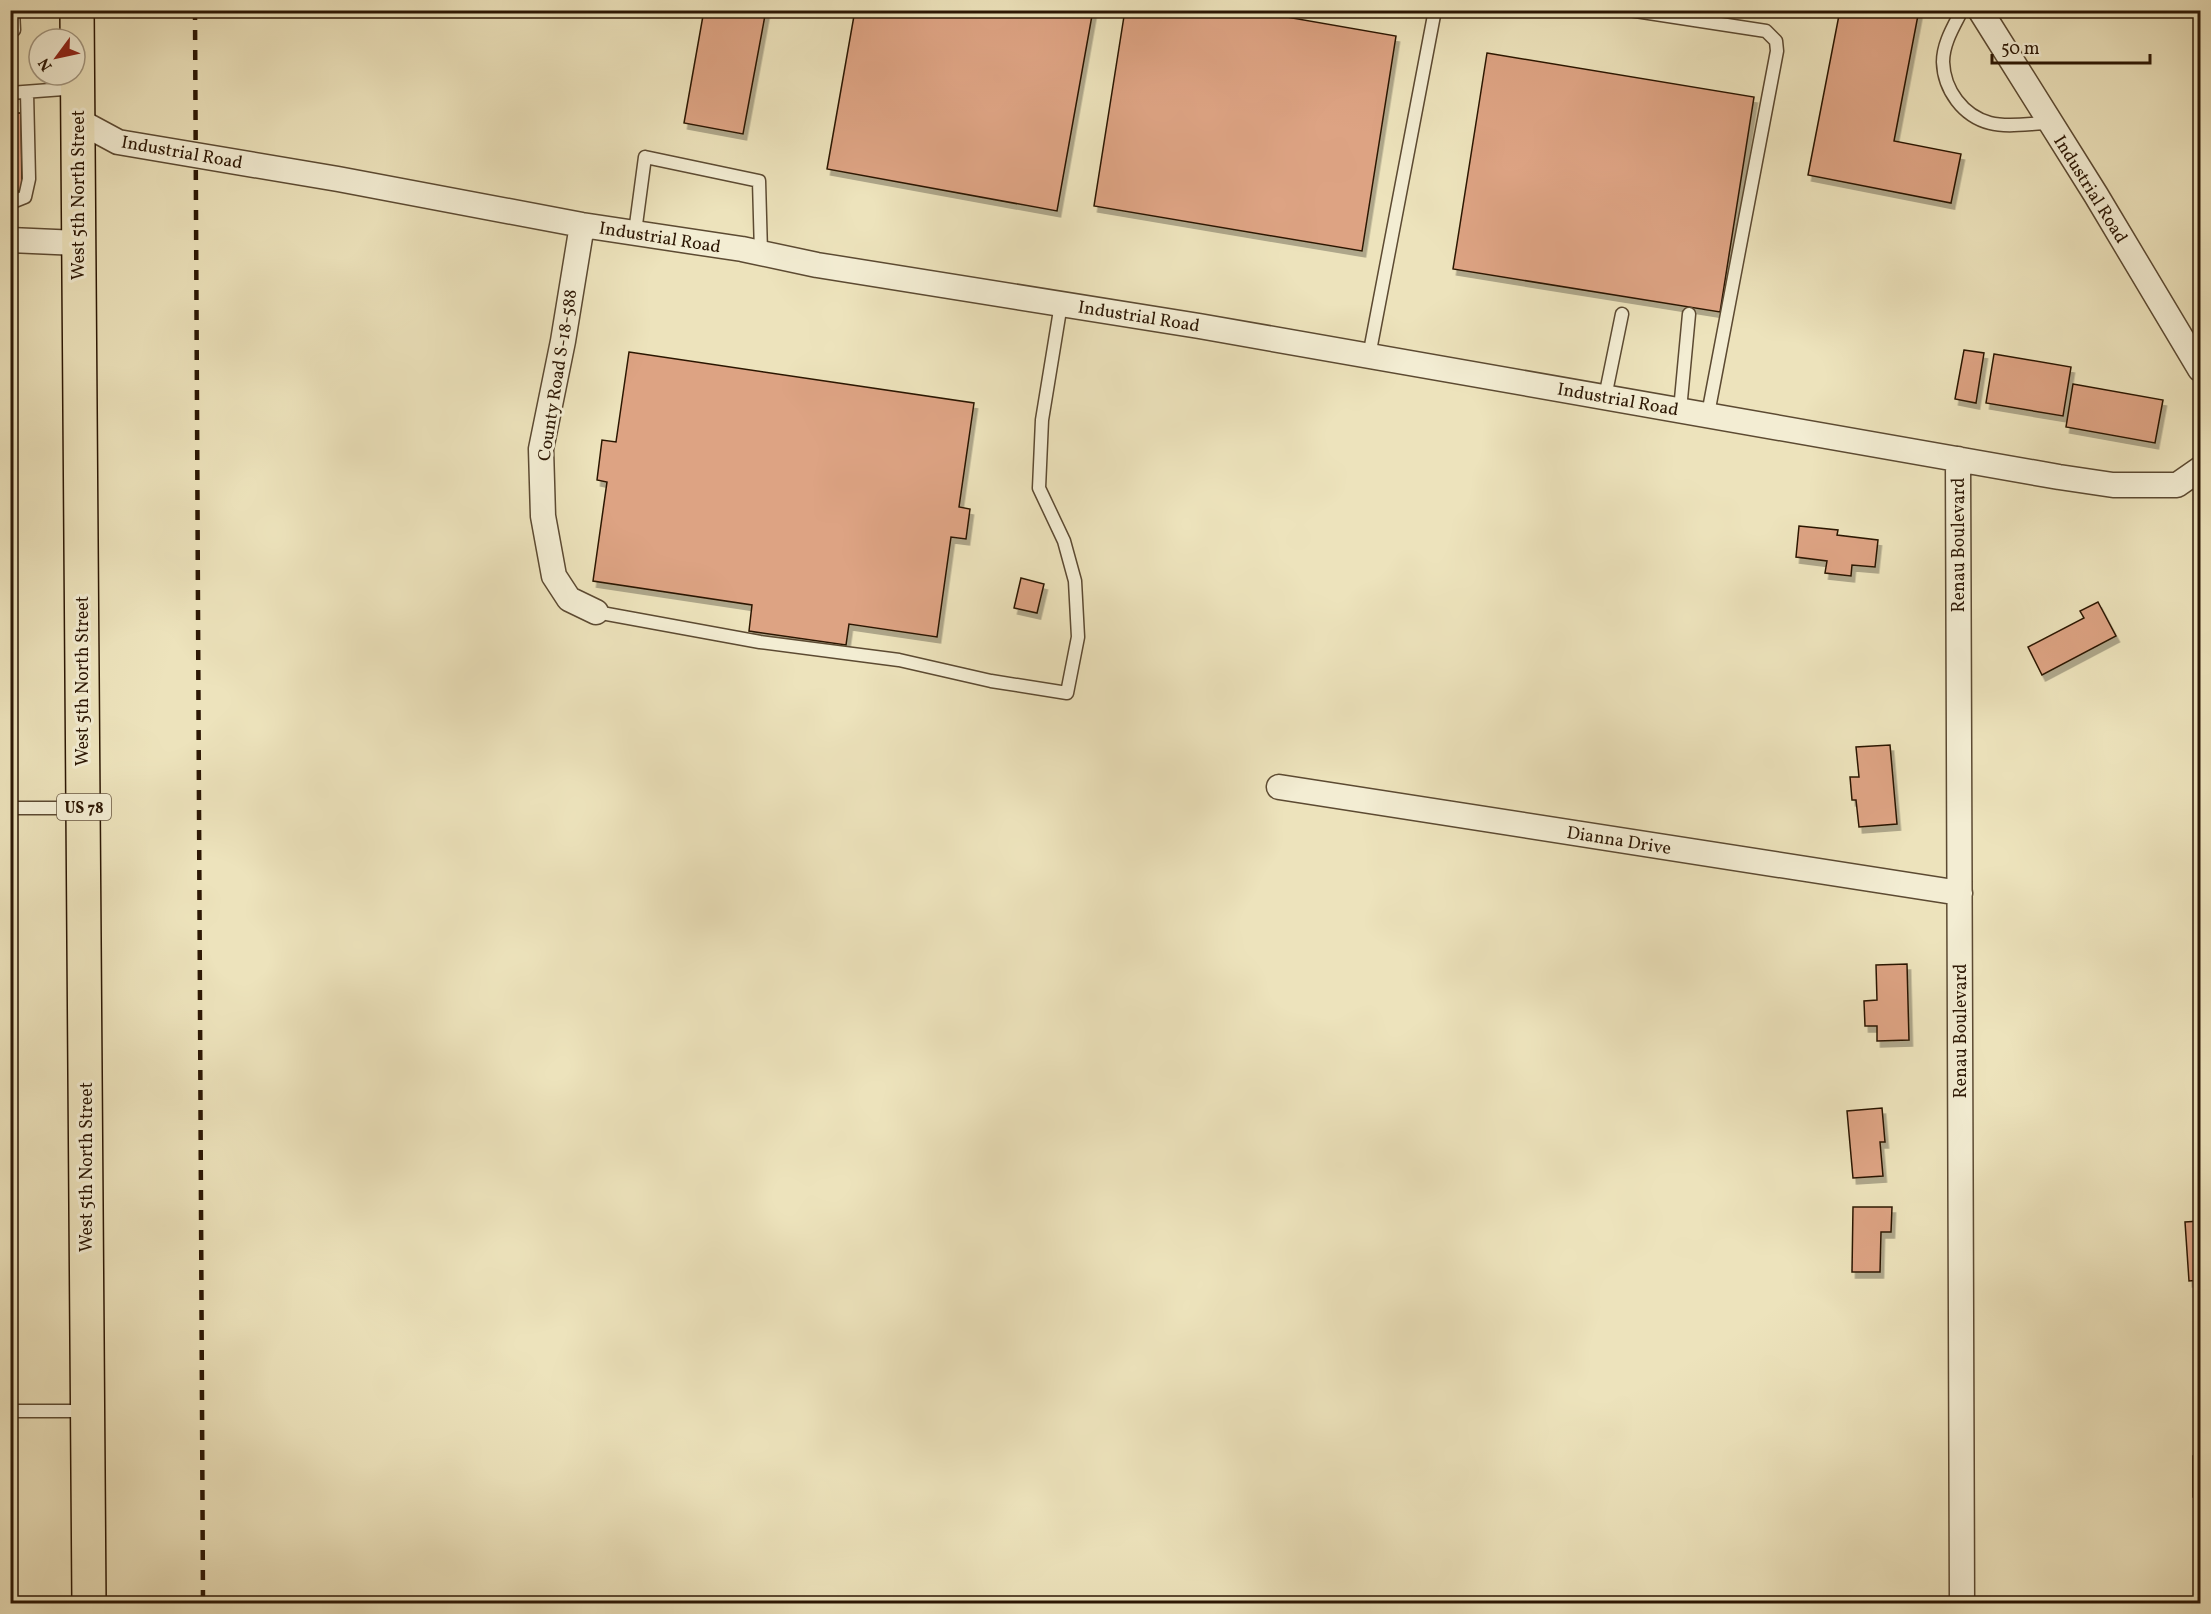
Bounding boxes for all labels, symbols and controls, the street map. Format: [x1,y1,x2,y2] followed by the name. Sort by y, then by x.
[27,27,87,87] north arrow
[1992,27,2150,65] scale bar
[2001,37,2040,62] text: 50 m
[34,53,58,75] text: N
[67,110,92,280] street label: West 5th North Street
[119,130,244,176] street label: Industrial Road
[2047,131,2133,249] street label: Industrial Road
[597,217,722,260] street label: Industrial Road
[533,288,584,463] street label: County Road S-18-588
[1076,296,1201,339] street label: Industrial Road
[1555,377,1680,423] street label: Industrial Road
[1947,478,1972,612] street label: Renau Boulevard
[71,596,96,766] street label: West 5th North Street
[57,794,111,820] road number: US 78
[1565,821,1673,862] street label: Dianna Drive
[1949,964,1974,1098] street label: Renau Boulevard
[75,1082,100,1252] street label: West 5th North Street

